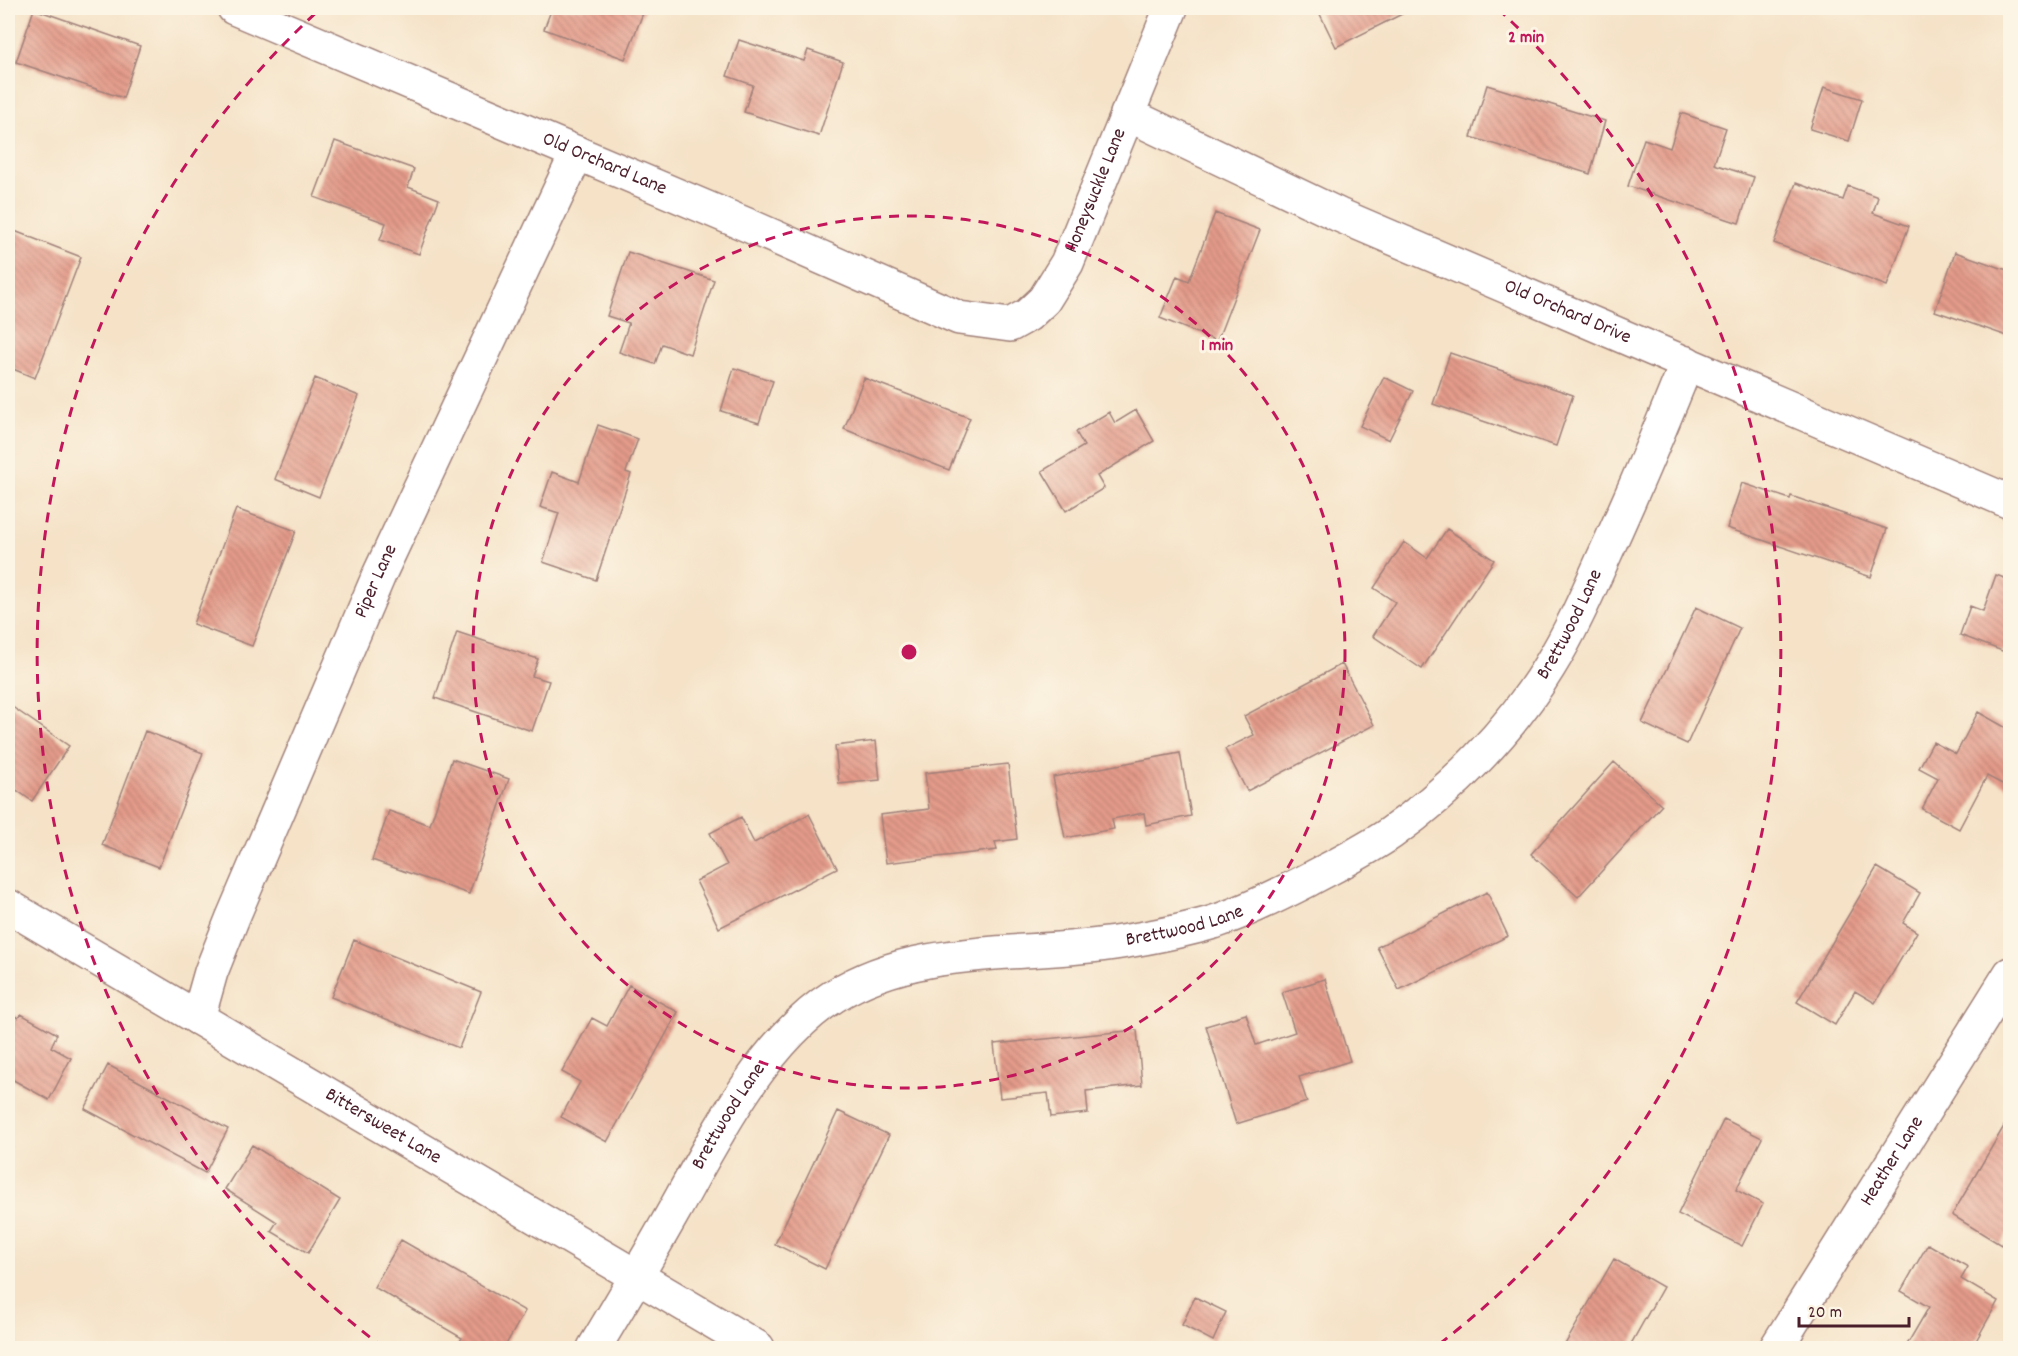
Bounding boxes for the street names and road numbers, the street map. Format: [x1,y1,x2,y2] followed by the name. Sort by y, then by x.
[1058,124,1134,257] street label: Honeysuckle Lane
[538,126,671,203] street label: Old Orchard Lane
[1499,273,1635,352] street label: Old Orchard Drive
[348,540,405,623] street label: Piper Lane
[1530,565,1610,686] street label: Brettwood Lane
[1124,898,1248,955] street label: Brettwood Lane
[685,1057,773,1175] street label: Brettwood Lane
[319,1082,446,1172] street label: Bittersweet Lane
[1854,1111,1932,1212] street label: Heather Lane

